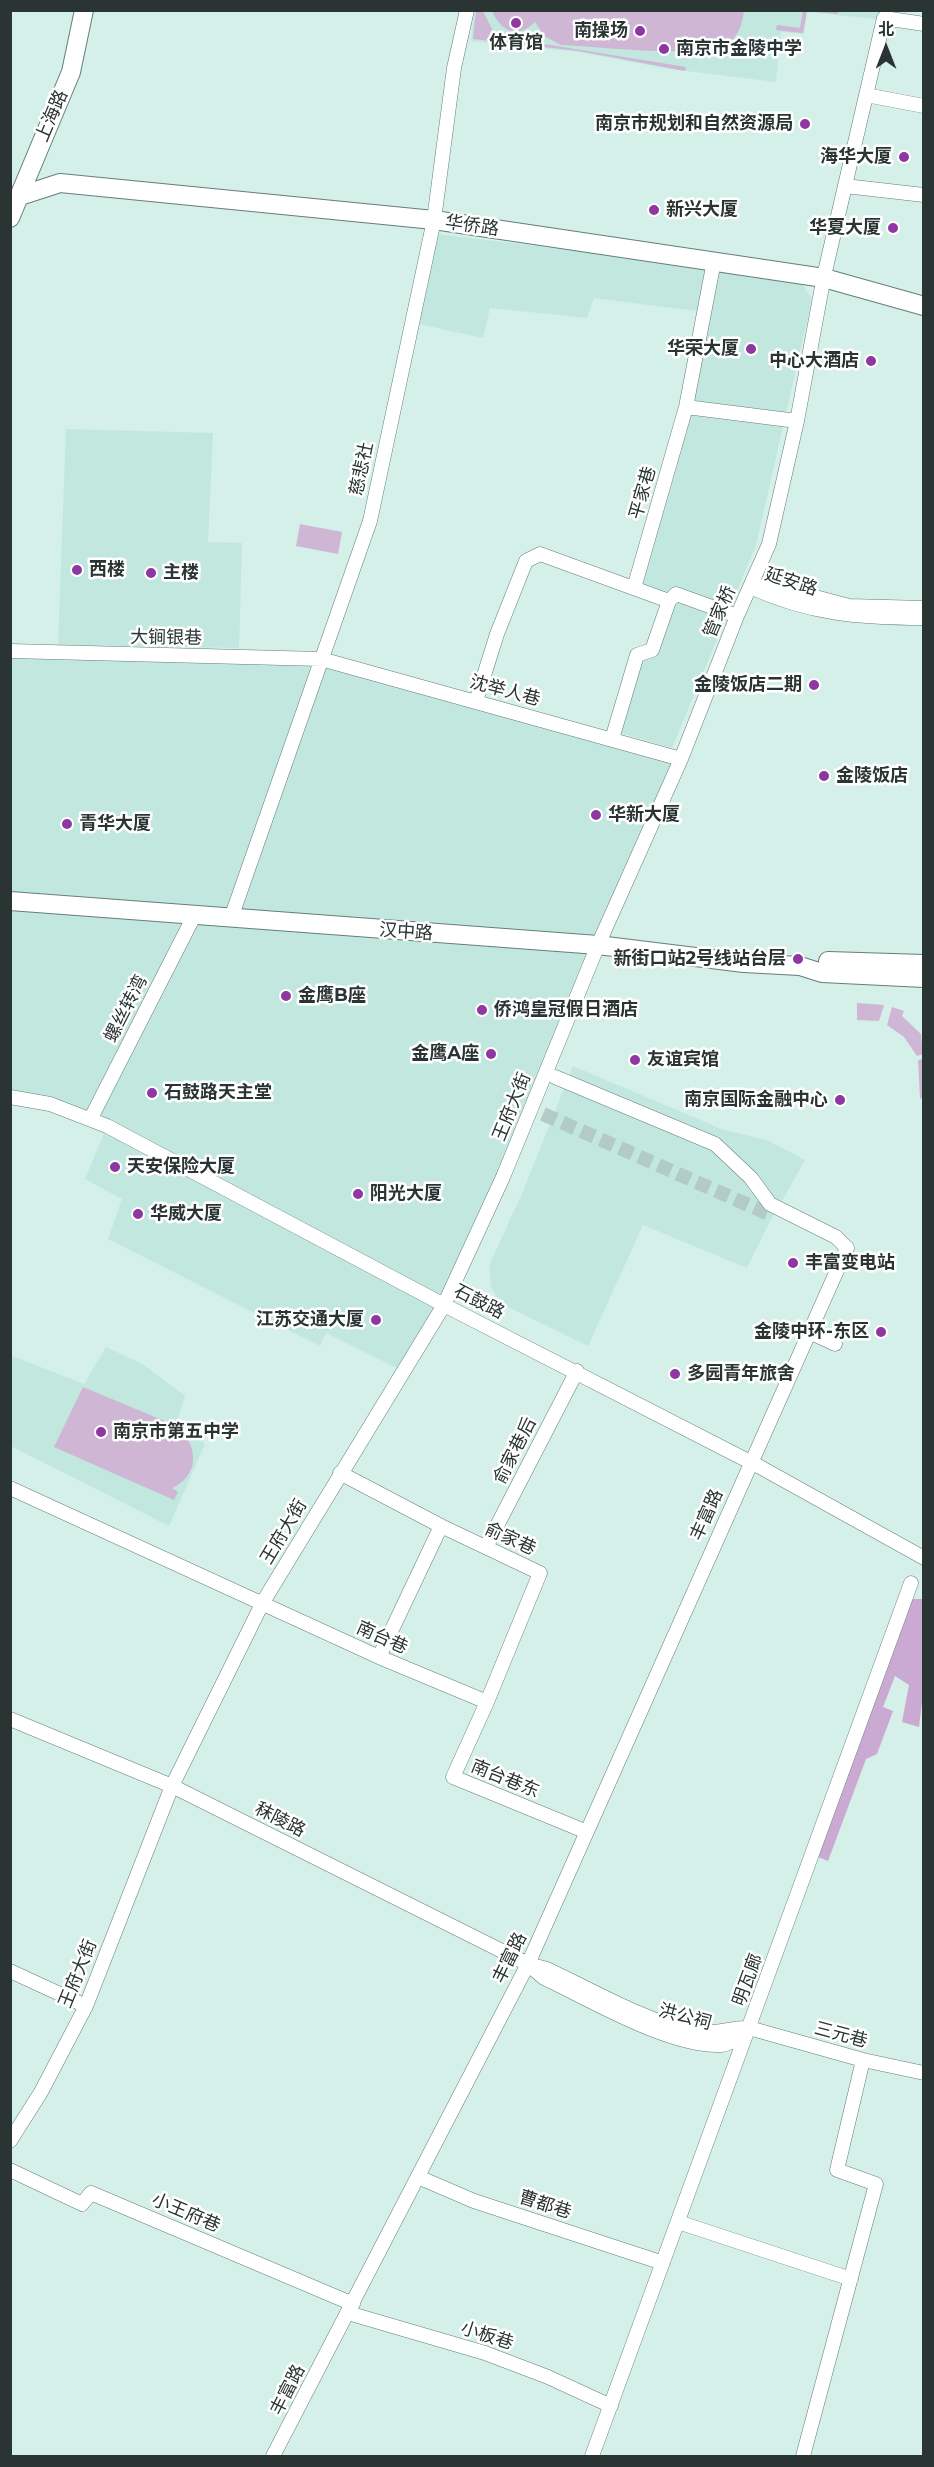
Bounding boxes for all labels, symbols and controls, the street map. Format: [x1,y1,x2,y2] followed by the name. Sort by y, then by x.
[509,16,523,30] marker: 体育馆
[856,18,916,78] north arrow
[574,20,628,42] place label: 南操场
[878,20,894,39] text: 北
[633,24,647,38] marker: 南操场
[489,32,543,54] place label: 体育馆
[676,38,802,60] place label: 南京市金陵中学
[657,42,671,56] marker: 南京市金陵中学
[32,87,72,145] street label: 上海路
[595,113,793,135] place label: 南京市规划和自然资源局
[798,117,812,131] marker: 南京市规划和自然资源局
[820,146,892,168] place label: 海华大厦
[897,150,911,164] marker: 海华大厦
[666,199,738,221] place label: 新兴大厦
[647,203,661,217] marker: 新兴大厦
[444,212,500,240] street label: 华侨路
[809,217,881,239] place label: 华夏大厦
[886,221,900,235] marker: 华夏大厦
[667,338,739,360] place label: 华荣大厦
[744,342,758,356] marker: 华荣大厦
[769,350,859,372] place label: 中心大酒店
[864,354,878,368] marker: 中心大酒店
[346,440,378,498] street label: 慈悲社
[625,464,661,522] street label: 平家巷
[89,559,125,581] place label: 西楼
[163,562,199,584] place label: 主楼
[70,563,84,577] marker: 西楼
[762,563,820,601] street label: 延安路
[144,566,158,580] marker: 主楼
[700,583,740,641] street label: 管家桥
[130,627,202,649] street label: 大锏银巷
[467,671,543,711] street label: 沈举人巷
[694,674,802,696] place label: 金陵饭店二期
[807,678,821,692] marker: 金陵饭店二期
[836,765,908,787] place label: 金陵饭店
[817,769,831,783] marker: 金陵饭店
[608,804,680,826] place label: 华新大厦
[589,808,603,822] marker: 华新大厦
[79,813,151,835] place label: 青华大厦
[60,817,74,831] marker: 青华大厦
[378,919,434,945] street label: 汉中路
[613,948,786,970] place label: 新街口站2号线站台层
[791,952,805,966] marker: 新街口站2号线站台层
[100,972,152,1046] street label: 螺丝转湾
[298,985,366,1007] place label: 金鹰B座
[279,989,293,1003] marker: 金鹰B座
[494,999,638,1021] place label: 侨鸿皇冠假日酒店
[475,1003,489,1017] marker: 侨鸿皇冠假日酒店
[411,1043,479,1065] place label: 金鹰A座
[484,1047,498,1061] marker: 金鹰A座
[647,1049,719,1071] place label: 友谊宾馆
[628,1053,642,1067] marker: 友谊宾馆
[489,1070,535,1144] street label: 王府大街
[164,1082,272,1104] place label: 石鼓路天主堂
[145,1086,159,1100] marker: 石鼓路天主堂
[684,1089,828,1111] place label: 南京国际金融中心
[833,1093,847,1107] marker: 南京国际金融中心
[127,1156,235,1178] place label: 天安保险大厦
[108,1160,122,1174] marker: 天安保险大厦
[370,1183,442,1205] place label: 阳光大厦
[351,1187,365,1201] marker: 阳光大厦
[150,1203,222,1225] place label: 华威大厦
[131,1207,145,1221] marker: 华威大厦
[805,1252,895,1274] place label: 丰富变电站
[786,1256,800,1270] marker: 丰富变电站
[450,1280,508,1324] street label: 石鼓路
[256,1309,364,1331] place label: 江苏交通大厦
[369,1313,383,1327] marker: 江苏交通大厦
[754,1321,869,1343] place label: 金陵中环-东区
[874,1325,888,1339] marker: 金陵中环-东区
[687,1363,795,1385] place label: 多园青年旅舍
[668,1367,682,1381] marker: 多园青年旅舍
[489,1414,541,1488] street label: 俞家巷后
[113,1421,239,1443] place label: 南京市第五中学
[94,1425,108,1439] marker: 南京市第五中学
[686,1486,728,1544] street label: 丰富路
[256,1496,312,1568] street label: 王府大街
[481,1518,539,1560] street label: 俞家巷
[353,1617,411,1659] street label: 南台巷
[468,1756,542,1802] street label: 南台巷东
[251,1798,309,1842] street label: 秣陵路
[488,1929,532,1987] street label: 丰富路
[55,1937,101,2011] street label: 王府大街
[729,1951,767,2009] street label: 明瓦廊
[656,2000,714,2034] street label: 洪公祠
[812,2018,870,2052] street label: 三元巷
[516,2186,574,2224] street label: 曹都巷
[149,2189,223,2237] street label: 小王府巷
[458,2317,516,2355] street label: 小板巷
[266,2361,310,2419] street label: 丰富路

